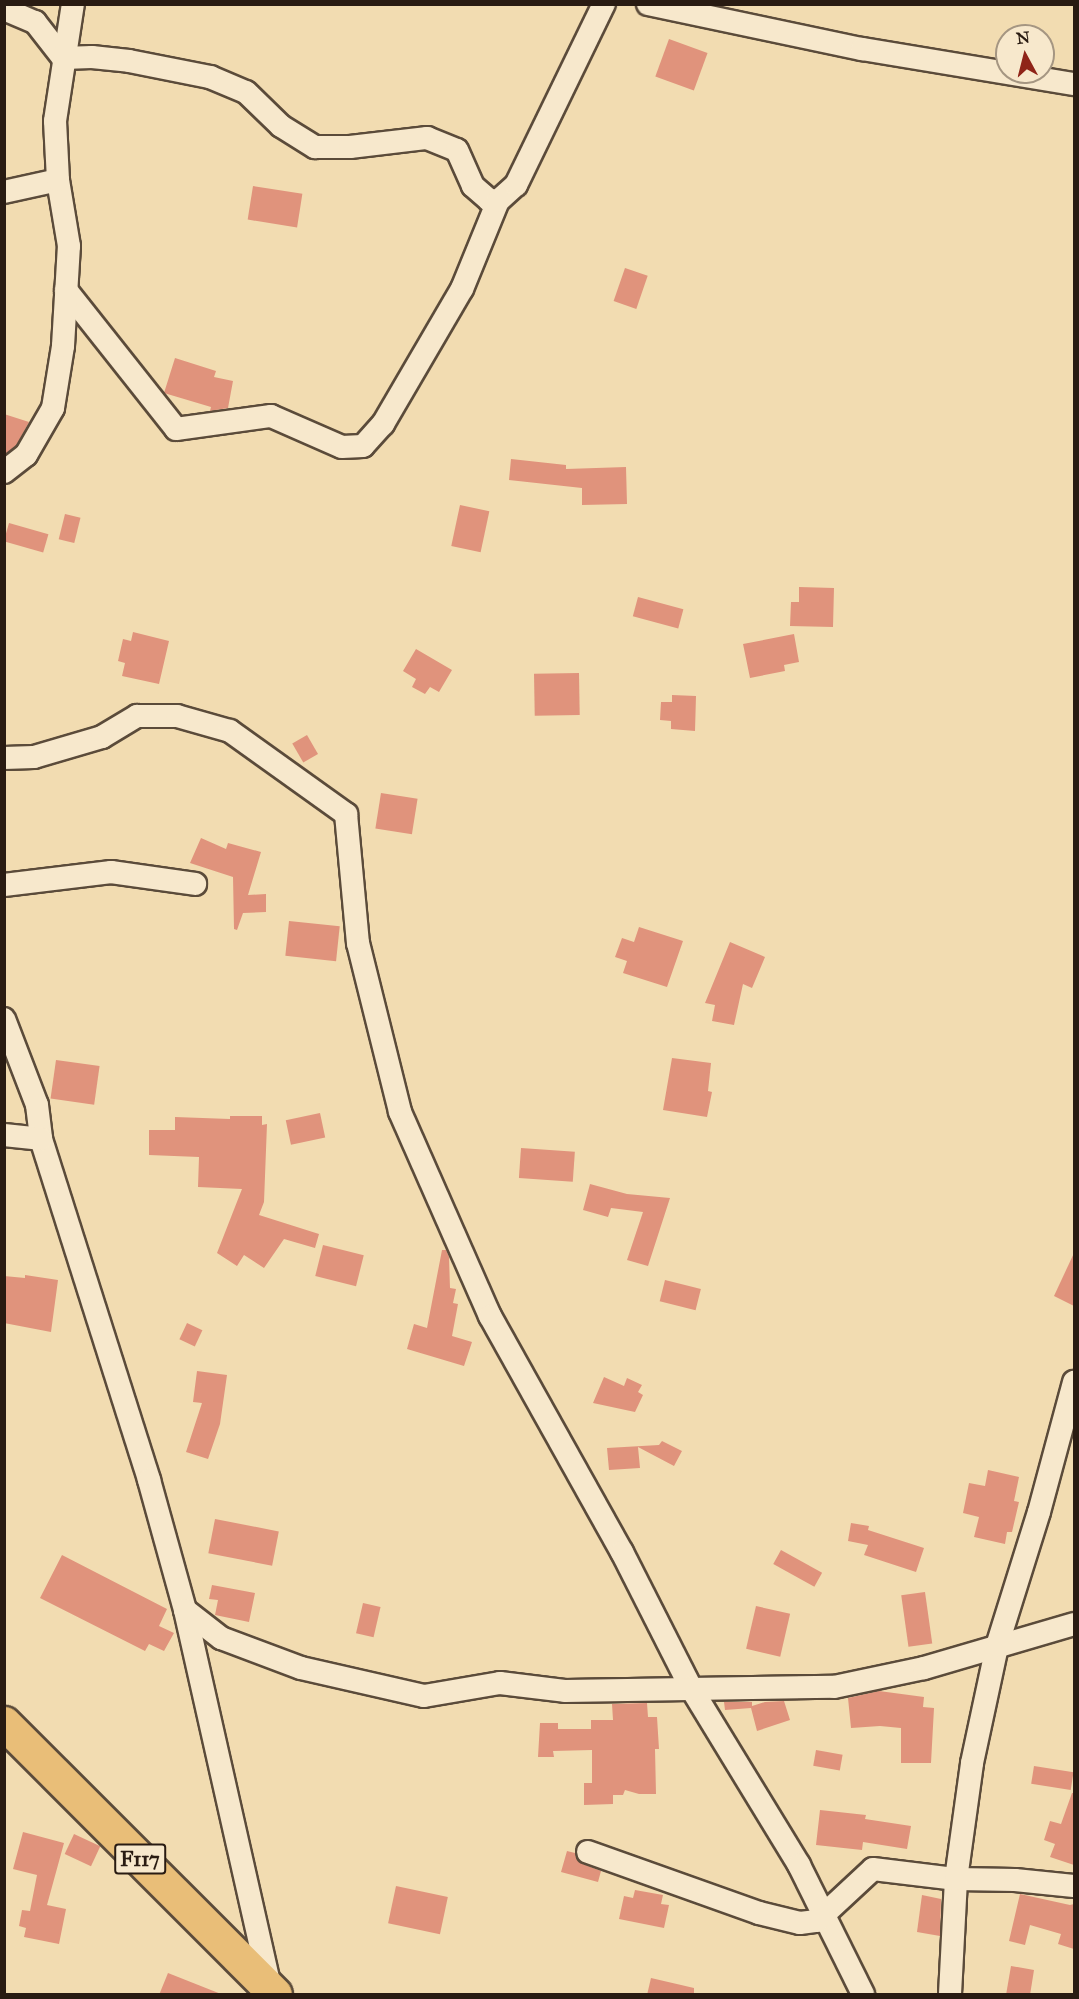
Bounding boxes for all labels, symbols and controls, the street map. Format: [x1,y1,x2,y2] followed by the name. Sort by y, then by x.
[995,24,1055,84] north arrow
[1015,27,1031,48] text: N
[113,1842,167,1876] road number: F117

